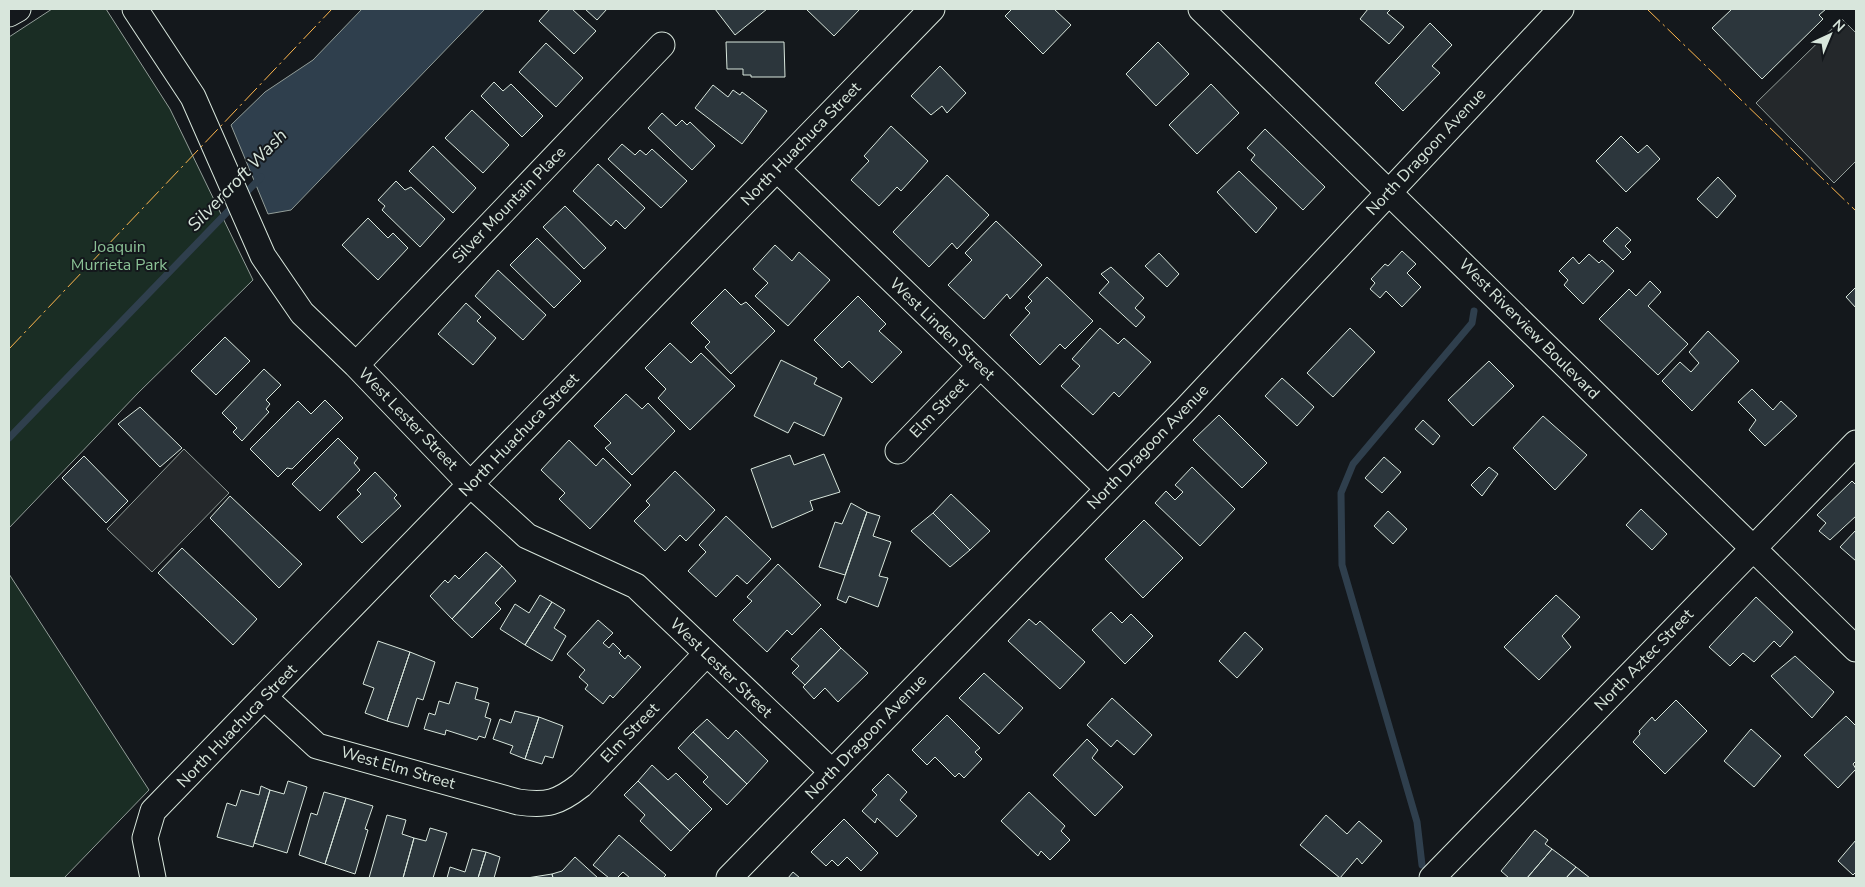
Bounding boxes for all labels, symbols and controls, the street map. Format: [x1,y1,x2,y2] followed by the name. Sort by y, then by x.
[1805,10,1855,60] north arrow
[1828,16,1849,36] text: N
[736,77,866,211] street label: North Huachuca Street
[1361,84,1491,220] street label: North Dragoon Avenue
[182,124,292,236] water label: Silvercroft Wash
[447,141,571,269] street label: Silver Mountain Place
[71,236,168,276] park label: Joaquin Murrieta Park
[1454,254,1604,404] street label: West Riverview Boulevard
[884,273,1000,385] street label: West Linden Street
[353,363,463,475] street label: West Lester Street
[454,368,584,502] street label: North Huachuca Street
[905,373,973,443] street label: Elm Street
[1082,379,1214,515] street label: North Dragoon Avenue
[1590,604,1699,716] street label: North Aztec Street
[665,613,777,723] street label: West Lester Street
[172,659,302,793] street label: North Huachuca Street
[800,669,932,805] street label: North Dragoon Avenue
[596,698,664,768] street label: Elm Street
[338,741,458,795] street label: West Elm Street

